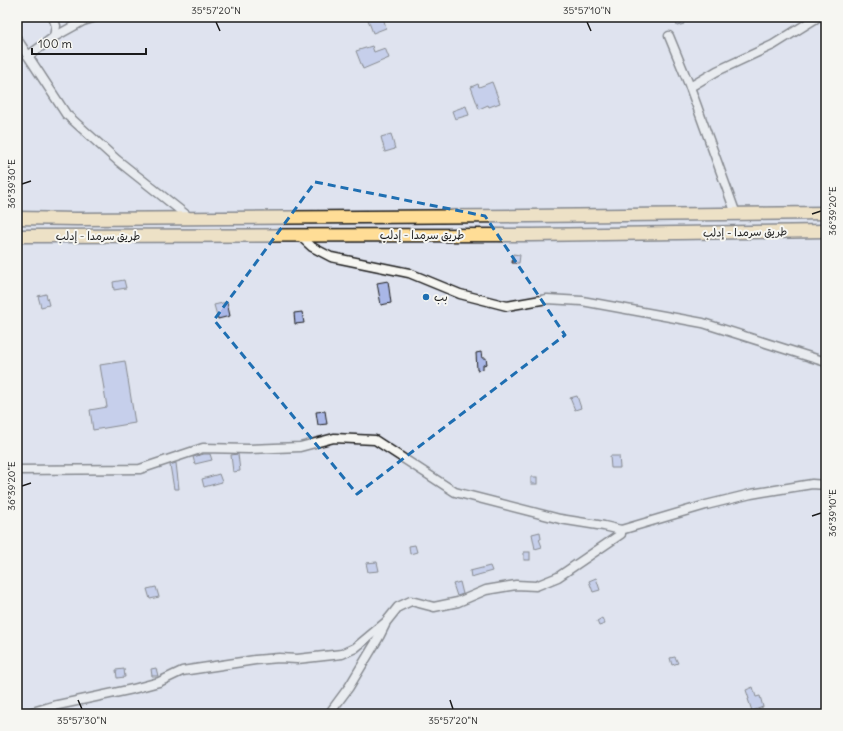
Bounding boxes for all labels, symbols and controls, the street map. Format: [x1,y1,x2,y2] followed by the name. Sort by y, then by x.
[191,4,241,17] text: 35°57'20"N
[563,4,611,17] text: 35°57'10"N
[32,30,146,56] scale bar
[38,36,72,51] text: 100 m
[5,159,18,209] text: 36°39'30"E
[826,186,839,236] text: 36°39'20"E
[703,224,787,241] street label: طريق سرمدا - إدلب
[380,228,464,243] street label: طريق سرمدا - إدلب
[56,229,140,244] street label: طريق سرمدا - إدلب
[434,290,448,305] place label: بب
[421,292,431,302] marker: بب
[5,461,18,511] text: 36°39'20"E
[826,489,839,537] text: 36°39'10"E
[57,714,107,727] text: 35°57'30"N
[428,714,478,727] text: 35°57'20"N

